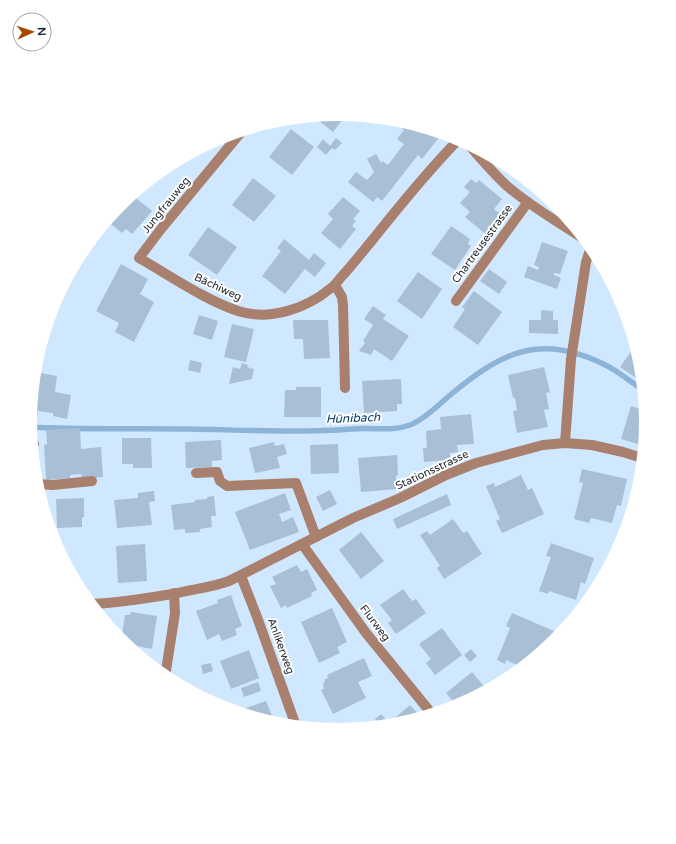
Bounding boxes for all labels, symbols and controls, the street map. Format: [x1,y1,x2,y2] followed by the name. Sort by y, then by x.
[12,12,52,52] north arrow
[35,27,48,36] text: N
[139,174,193,236] street label: Jungfrauweg
[449,202,515,286] street label: Chartreusestrasse
[192,270,244,304] street label: Bächiweg
[326,410,381,426] water label: Hünibach
[393,447,471,493] street label: Stationsstrasse
[357,602,393,644] street label: Flurweg
[265,616,297,676] street label: Anlikerweg

